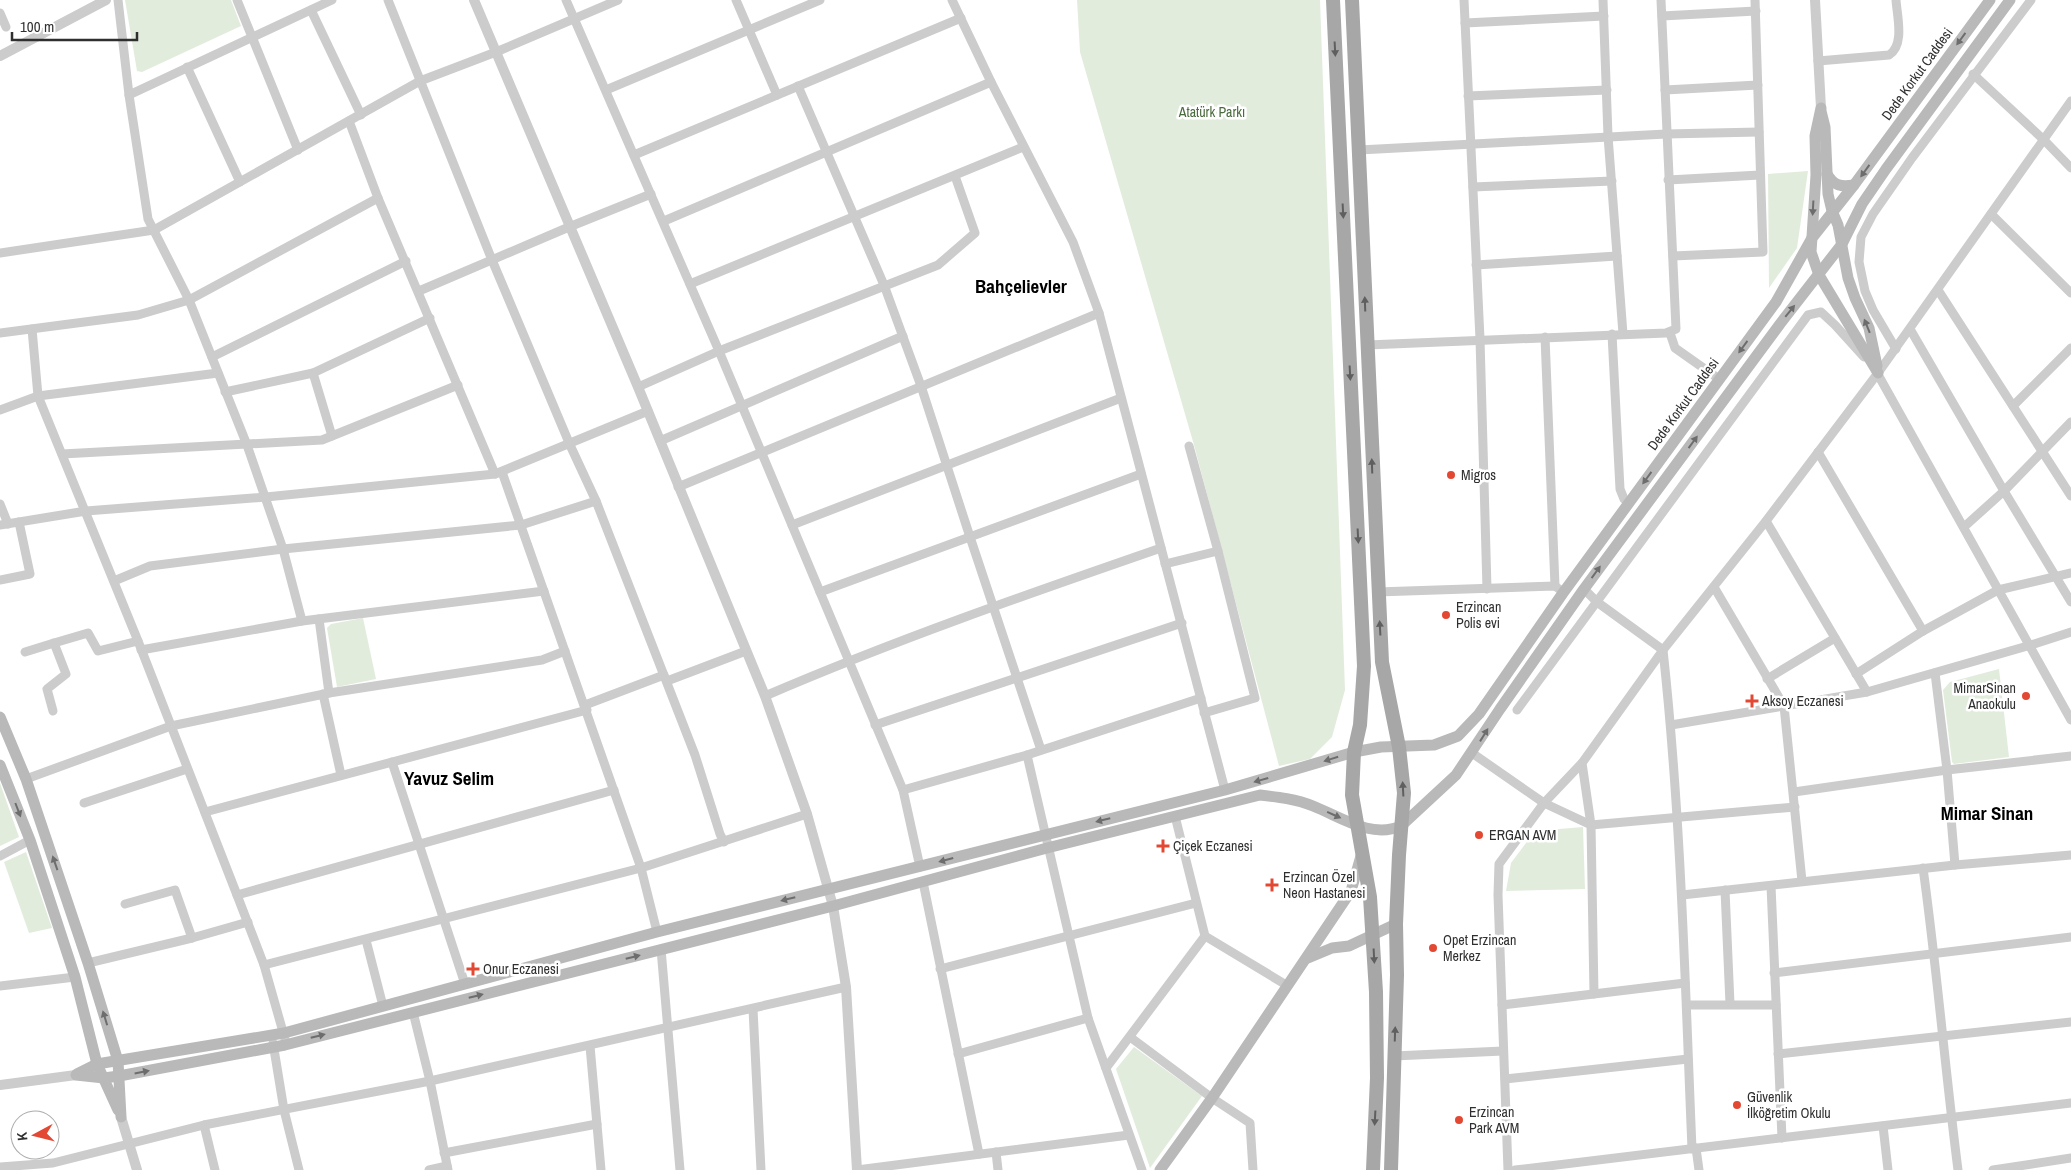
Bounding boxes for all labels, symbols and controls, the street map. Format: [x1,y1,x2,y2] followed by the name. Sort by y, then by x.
[12,10,138,42] scale bar
[20,16,54,37] text: 100 m
[1877,24,1957,124] street label: Dede Korkut Caddesi
[1956,32,1966,46] one-way arrow
[1332,41,1340,57] one-way arrow
[1178,103,1245,121] park label: Atatürk Parkı
[1860,164,1870,177] one-way arrow
[1808,201,1816,217] one-way arrow
[1339,203,1347,219] one-way arrow
[975,273,1067,299] district label: Bahçelievler
[1361,295,1369,311] one-way arrow
[1784,305,1795,318] one-way arrow
[1863,319,1871,333] one-way arrow
[1738,340,1748,354] one-way arrow
[1643,354,1723,454] street label: Dede Korkut Caddesi
[1347,366,1355,382] one-way arrow
[1688,435,1698,449] one-way arrow
[1368,458,1376,474] one-way arrow
[1461,466,1496,484] place label: Migros
[1445,469,1457,481] marker: Migros
[1642,471,1653,484] one-way arrow
[1354,528,1362,544] one-way arrow
[1591,565,1601,579] one-way arrow
[1456,598,1501,632] place label: Erzincan Polis evi
[1440,609,1452,621] marker: Erzincan Polis evi
[1375,620,1383,636] one-way arrow
[1953,679,2016,713] place label: MimarSinan Anaokulu
[2020,690,2032,702] marker: MimarSinan Anaokulu
[1761,692,1844,710] place label: Aksoy Eczanesi
[1746,695,1758,707] marker: Aksoy Eczanesi
[1479,728,1489,741] one-way arrow
[1323,755,1338,763] one-way arrow
[404,765,494,791] district label: Yavuz Selim
[1253,776,1268,784] one-way arrow
[1399,780,1407,796] one-way arrow
[1941,800,2033,826] district label: Mimar Sinan
[14,803,22,818] one-way arrow
[1327,812,1341,820] one-way arrow
[1096,816,1111,824] one-way arrow
[1489,826,1556,844] place label: ERGAN AVM
[1473,829,1485,841] marker: ERGAN AVM
[1173,837,1253,855] place label: Çiçek Eczanesi
[1157,840,1169,852] marker: Çiçek Eczanesi
[51,855,59,870] one-way arrow
[939,857,954,865] one-way arrow
[1283,868,1365,902] place label: Erzincan Özel Neon Hastanesi
[1265,878,1279,892] marker: Erzincan Özel Neon Hastanesi
[781,895,796,903] one-way arrow
[1443,931,1516,965] place label: Opet Erzincan Merkez
[1427,942,1439,954] marker: Opet Erzincan Merkez
[1371,948,1379,964] one-way arrow
[626,952,641,960] one-way arrow
[483,960,559,978] place label: Onur Eczanesi
[467,963,479,975] marker: Onur Eczanesi
[468,992,483,1000] one-way arrow
[101,1010,108,1025] one-way arrow
[1391,1026,1399,1042] one-way arrow
[311,1032,326,1040] one-way arrow
[134,1067,150,1075] one-way arrow
[1747,1088,1831,1122] place label: Güvenlik İlköğretim Okulu
[1731,1099,1743,1111] marker: Güvenlik İlköğretim Okulu
[1469,1103,1519,1137] place label: Erzincan Park AVM
[10,1110,60,1160] north arrow
[1371,1111,1379,1127] one-way arrow
[1453,1114,1465,1126] marker: Erzincan Park AVM
[13,1131,32,1142] text: K

